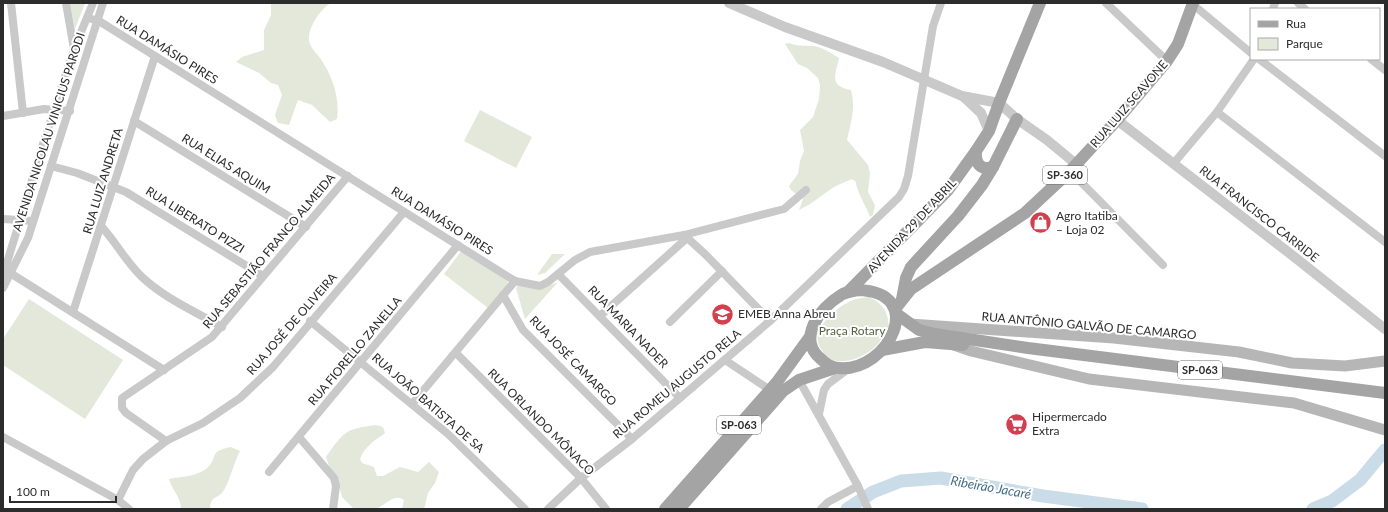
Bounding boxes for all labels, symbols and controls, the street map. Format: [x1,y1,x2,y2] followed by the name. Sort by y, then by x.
[1250,8,1380,60] legend
[114,12,221,87] street label: RUA DAMÁSIO PIRES
[1286,16,1306,31] text: Rua
[9,30,88,233] street label: AVENIDA NICOLAU VINICIUS PARODI
[1286,36,1323,51] text: Parque
[1087,57,1171,150] street label: RUA LUIZ SCAVONE
[79,125,126,236] street label: RUA LUIZ ANDRETA
[179,130,273,197] street label: RUA ELIAS AQUIM
[1197,162,1322,265] street label: RUA FRANCISCO CARRIDE
[1043,166,1087,184] road number: SP-360
[199,169,339,331] street label: RUA SEBASTIÃO FRANCO ALMEIDA
[864,175,959,276] street label: AVENIDA 29 DE ABRIL
[143,183,247,256] street label: RUA LIBERATO PIZZI
[389,183,496,258] street label: RUA DAMÁSIO PIRES
[1056,208,1118,237] place label: Agro Itatiba – Loja 02
[1028,210,1054,236] shop icon: Agro Itatiba – Loja 02
[243,269,341,378] street label: RUA JOSÉ DE OLIVEIRA
[585,282,672,371] street label: RUA MARIA NADER
[305,292,405,408] street label: RUA FIORELLO ZANELLA
[709,301,735,327] school or university icon: EMEB Anna Abreu
[738,306,836,321] place label: EMEB Anna Abreu
[981,309,1197,342] street label: RUA ANTÔNIO GALVÃO DE CAMARGO
[527,313,620,409] street label: RUA JOSÉ CAMARGO
[819,323,886,338] park label: Praça Rotary
[610,325,744,442] street label: RUA ROMEU AUGUSTO RELA
[369,350,488,456] street label: RUA JOÃO BATISTA DE SA
[1178,361,1222,379] road number: SP-063
[485,365,598,478] street label: RUA ORLANDO MÔNACO
[1032,409,1107,438] place label: Hipermercado Extra
[1004,411,1030,437] supermarket icon: Hipermercado Extra
[717,416,761,434] road number: SP-063
[950,472,1032,502] water label: Ribeirão Jacaré
[10,478,116,504] scale bar
[16,484,50,499] text: 100 m

